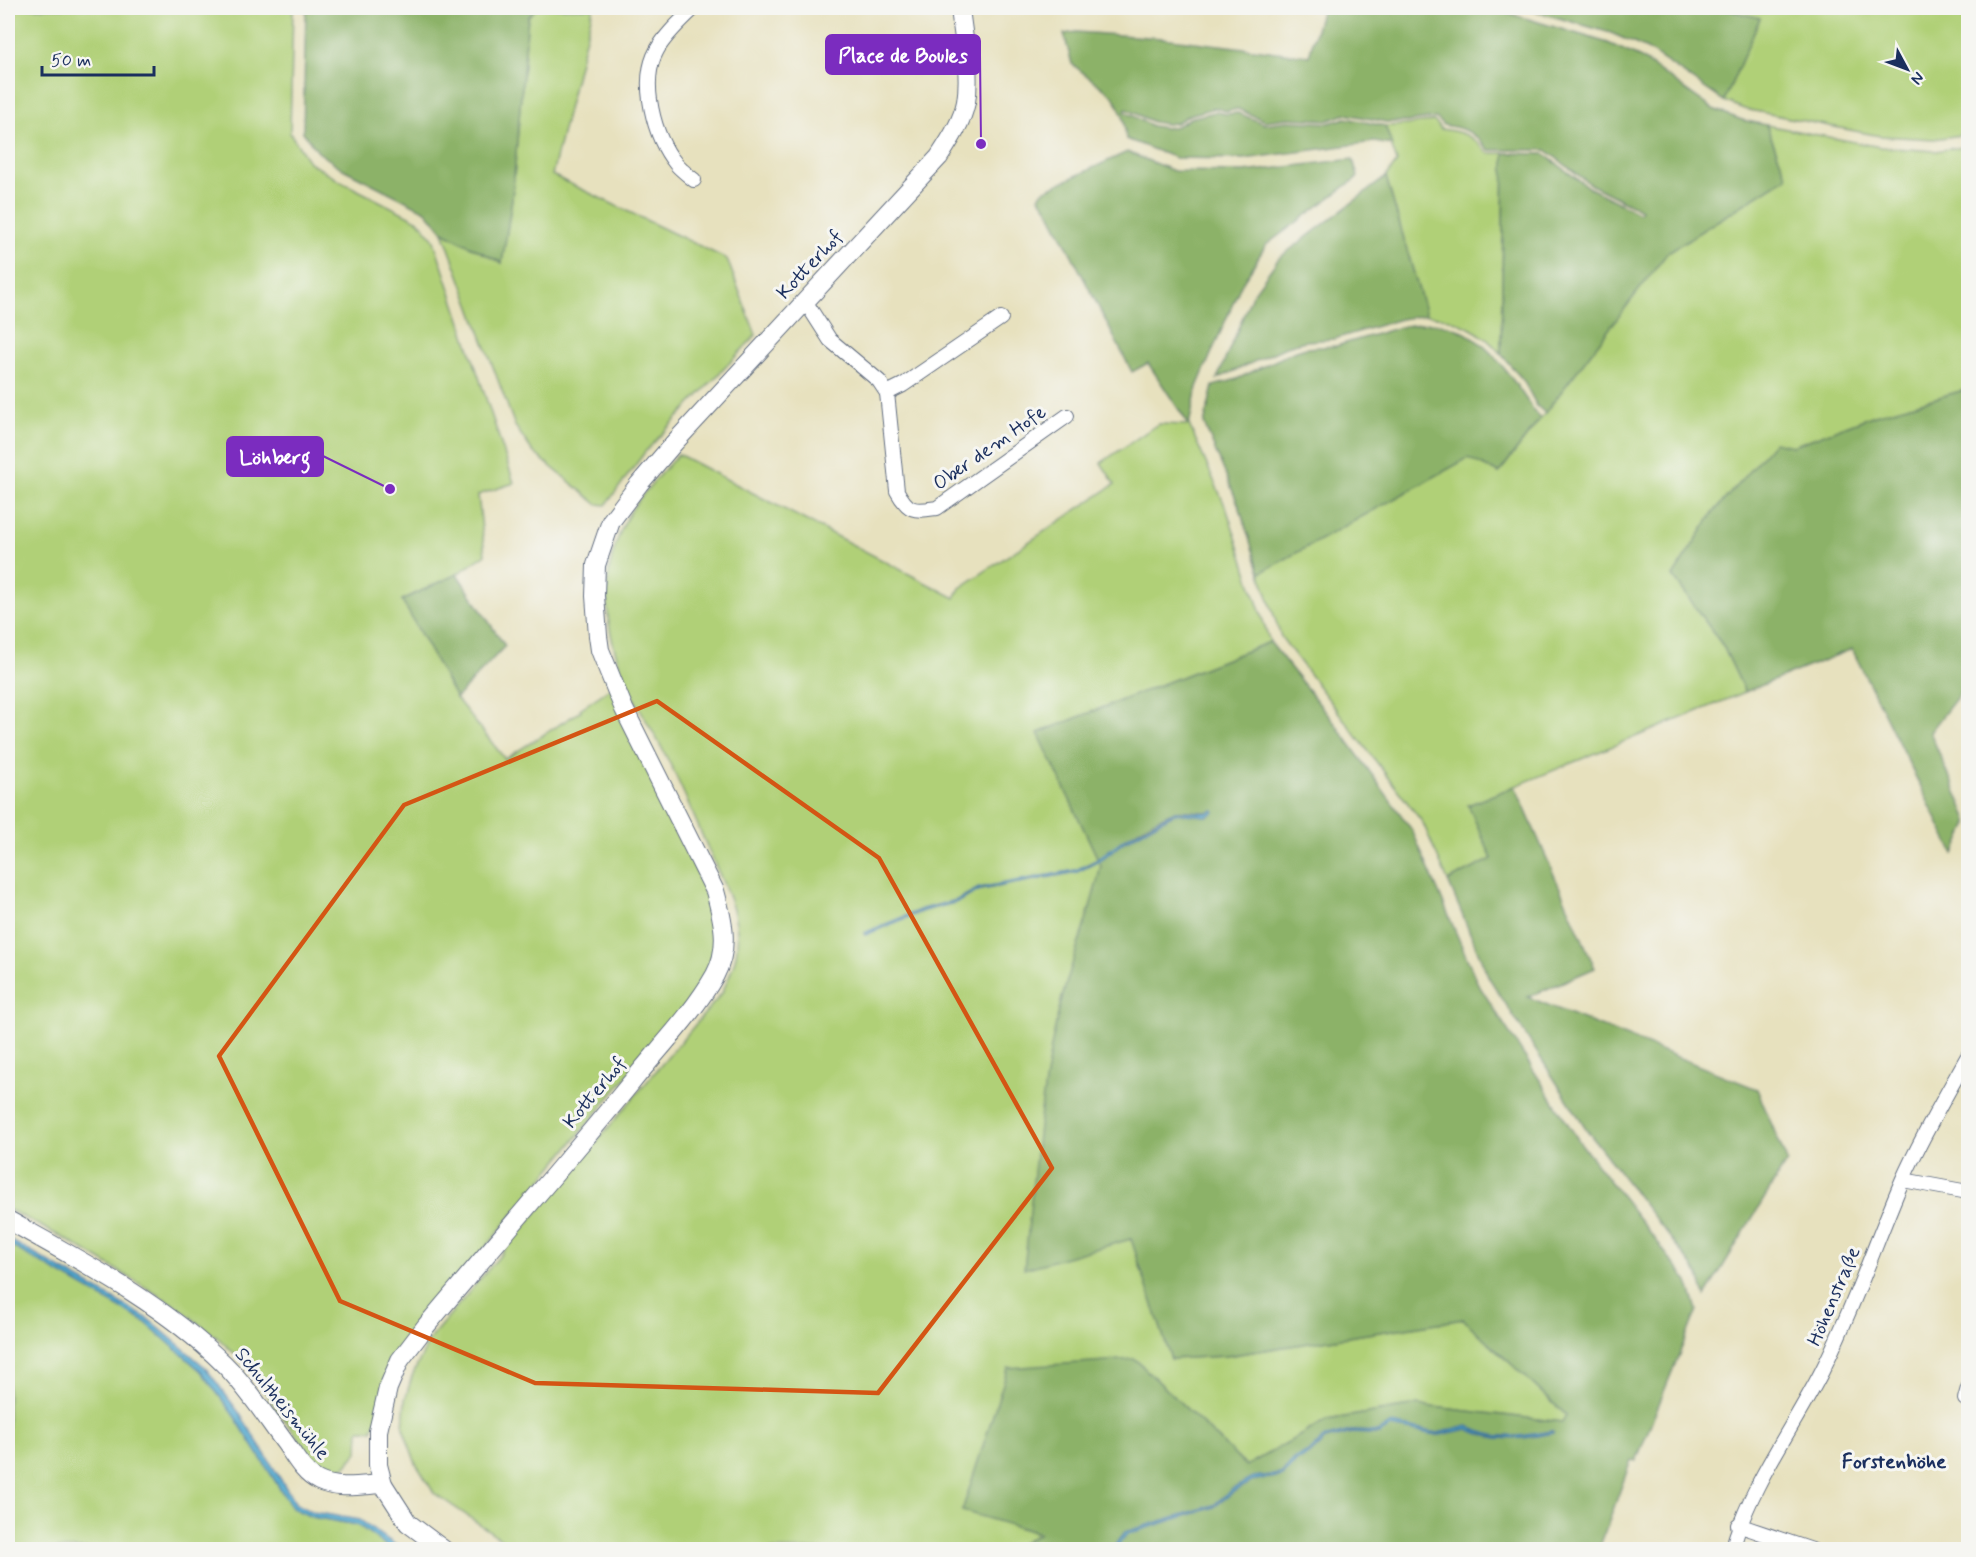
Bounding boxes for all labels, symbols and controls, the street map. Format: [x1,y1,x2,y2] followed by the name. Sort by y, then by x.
[826,35,980,74] callout: Place de Boules
[42,39,154,77] scale bar
[1877,39,1937,99] north arrow
[838,42,968,70] text: Place de Boules
[51,49,91,73] text: 50 m
[1906,67,1929,89] text: N
[771,224,849,306] street label: Kotterhof
[928,399,1052,497] street label: Ober dem Hofe
[227,437,323,476] callout: Löhberg
[239,444,311,474] text: Löhberg
[557,1051,633,1135] street label: Kotterhof
[1801,1243,1867,1350] street label: Höhenstraße
[228,1342,336,1466] street label: Schultheismühle
[1842,1448,1947,1476] district label: Forstenhöhe

